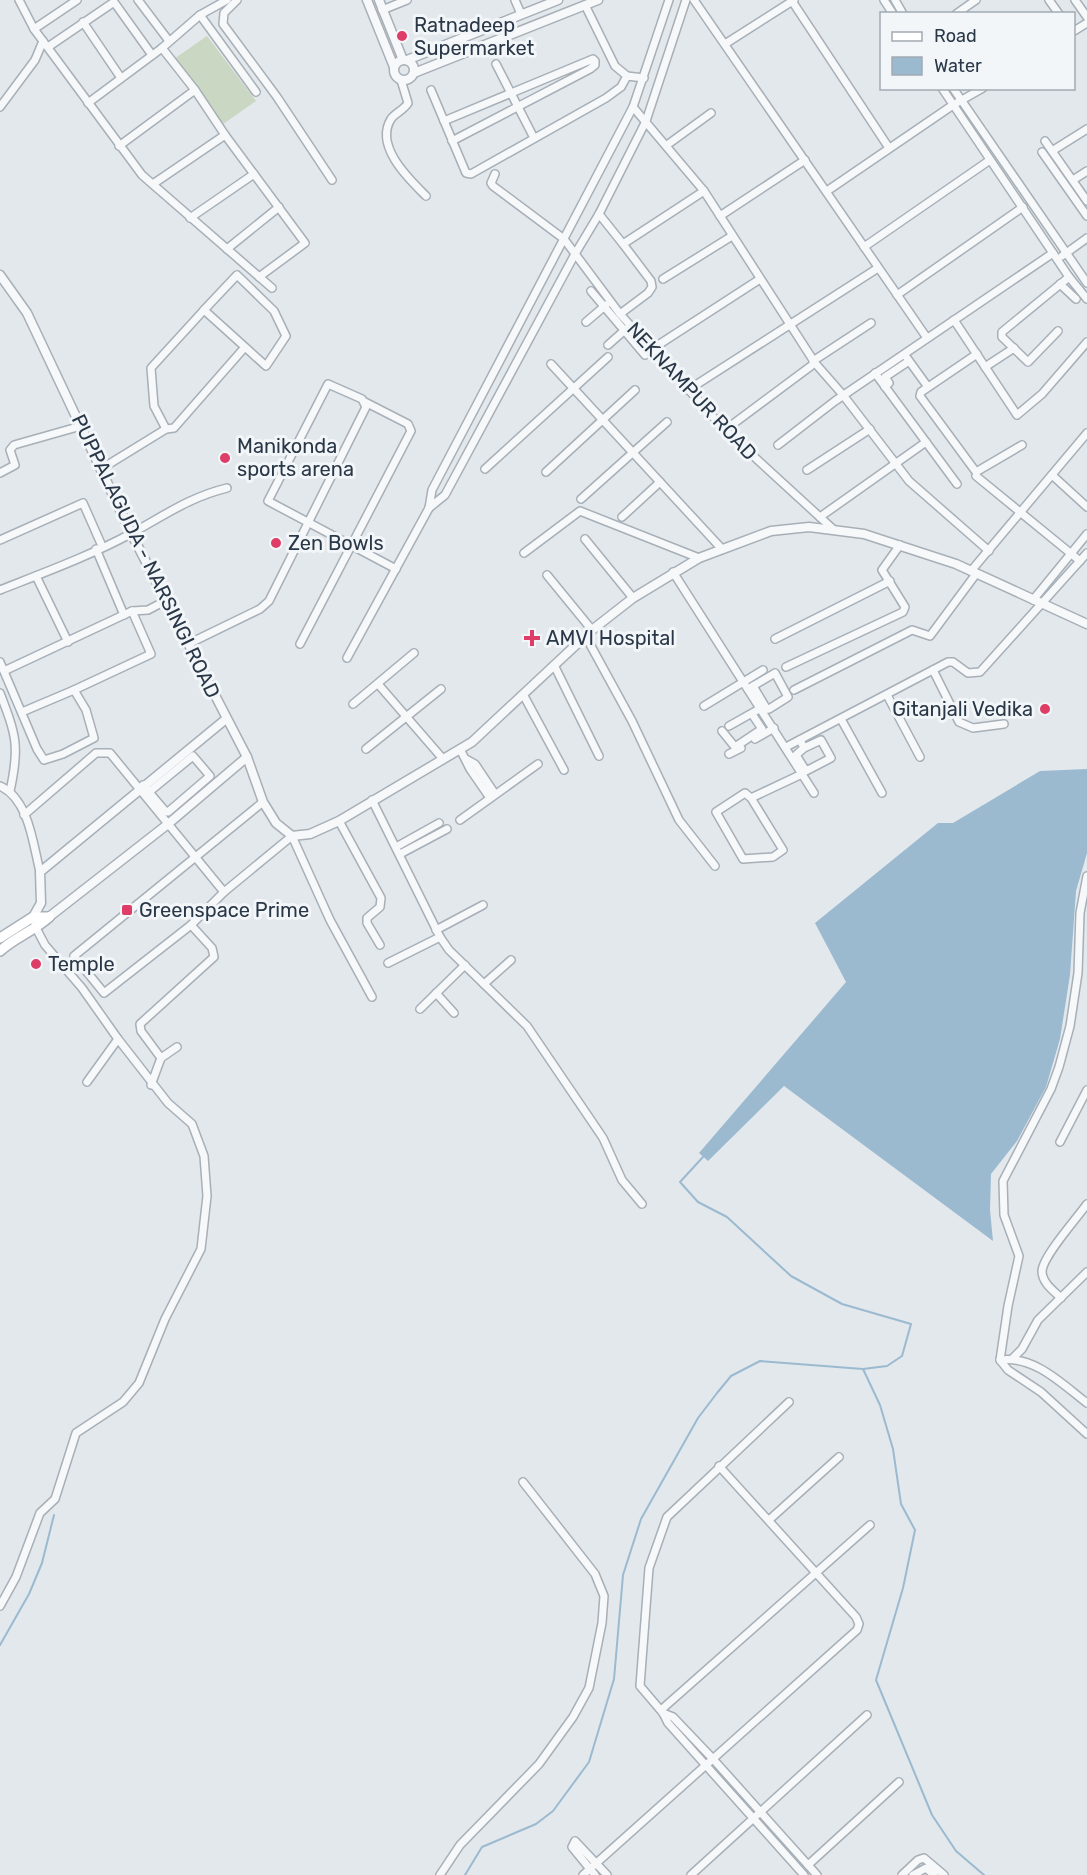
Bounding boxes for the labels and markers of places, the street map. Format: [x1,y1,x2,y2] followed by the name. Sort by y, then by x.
[414,13,535,60] place label: Ratnadeep Supermarket
[395,29,409,43] marker: Ratnadeep Supermarket
[237,434,354,481] place label: Manikonda sports arena
[218,451,232,465] marker: Manikonda sports arena
[288,531,384,555] place label: Zen Bowls
[269,536,283,550] marker: Zen Bowls
[546,626,675,650] place label: AMVI Hospital
[523,629,541,647] marker: AMVI Hospital
[892,697,1033,721] place label: Gitanjali Vedika
[1038,702,1052,716] marker: Gitanjali Vedika
[139,898,309,922] place label: Greenspace Prime
[120,903,134,917] marker: Greenspace Prime
[48,952,115,976] place label: Temple
[29,957,43,971] marker: Temple

